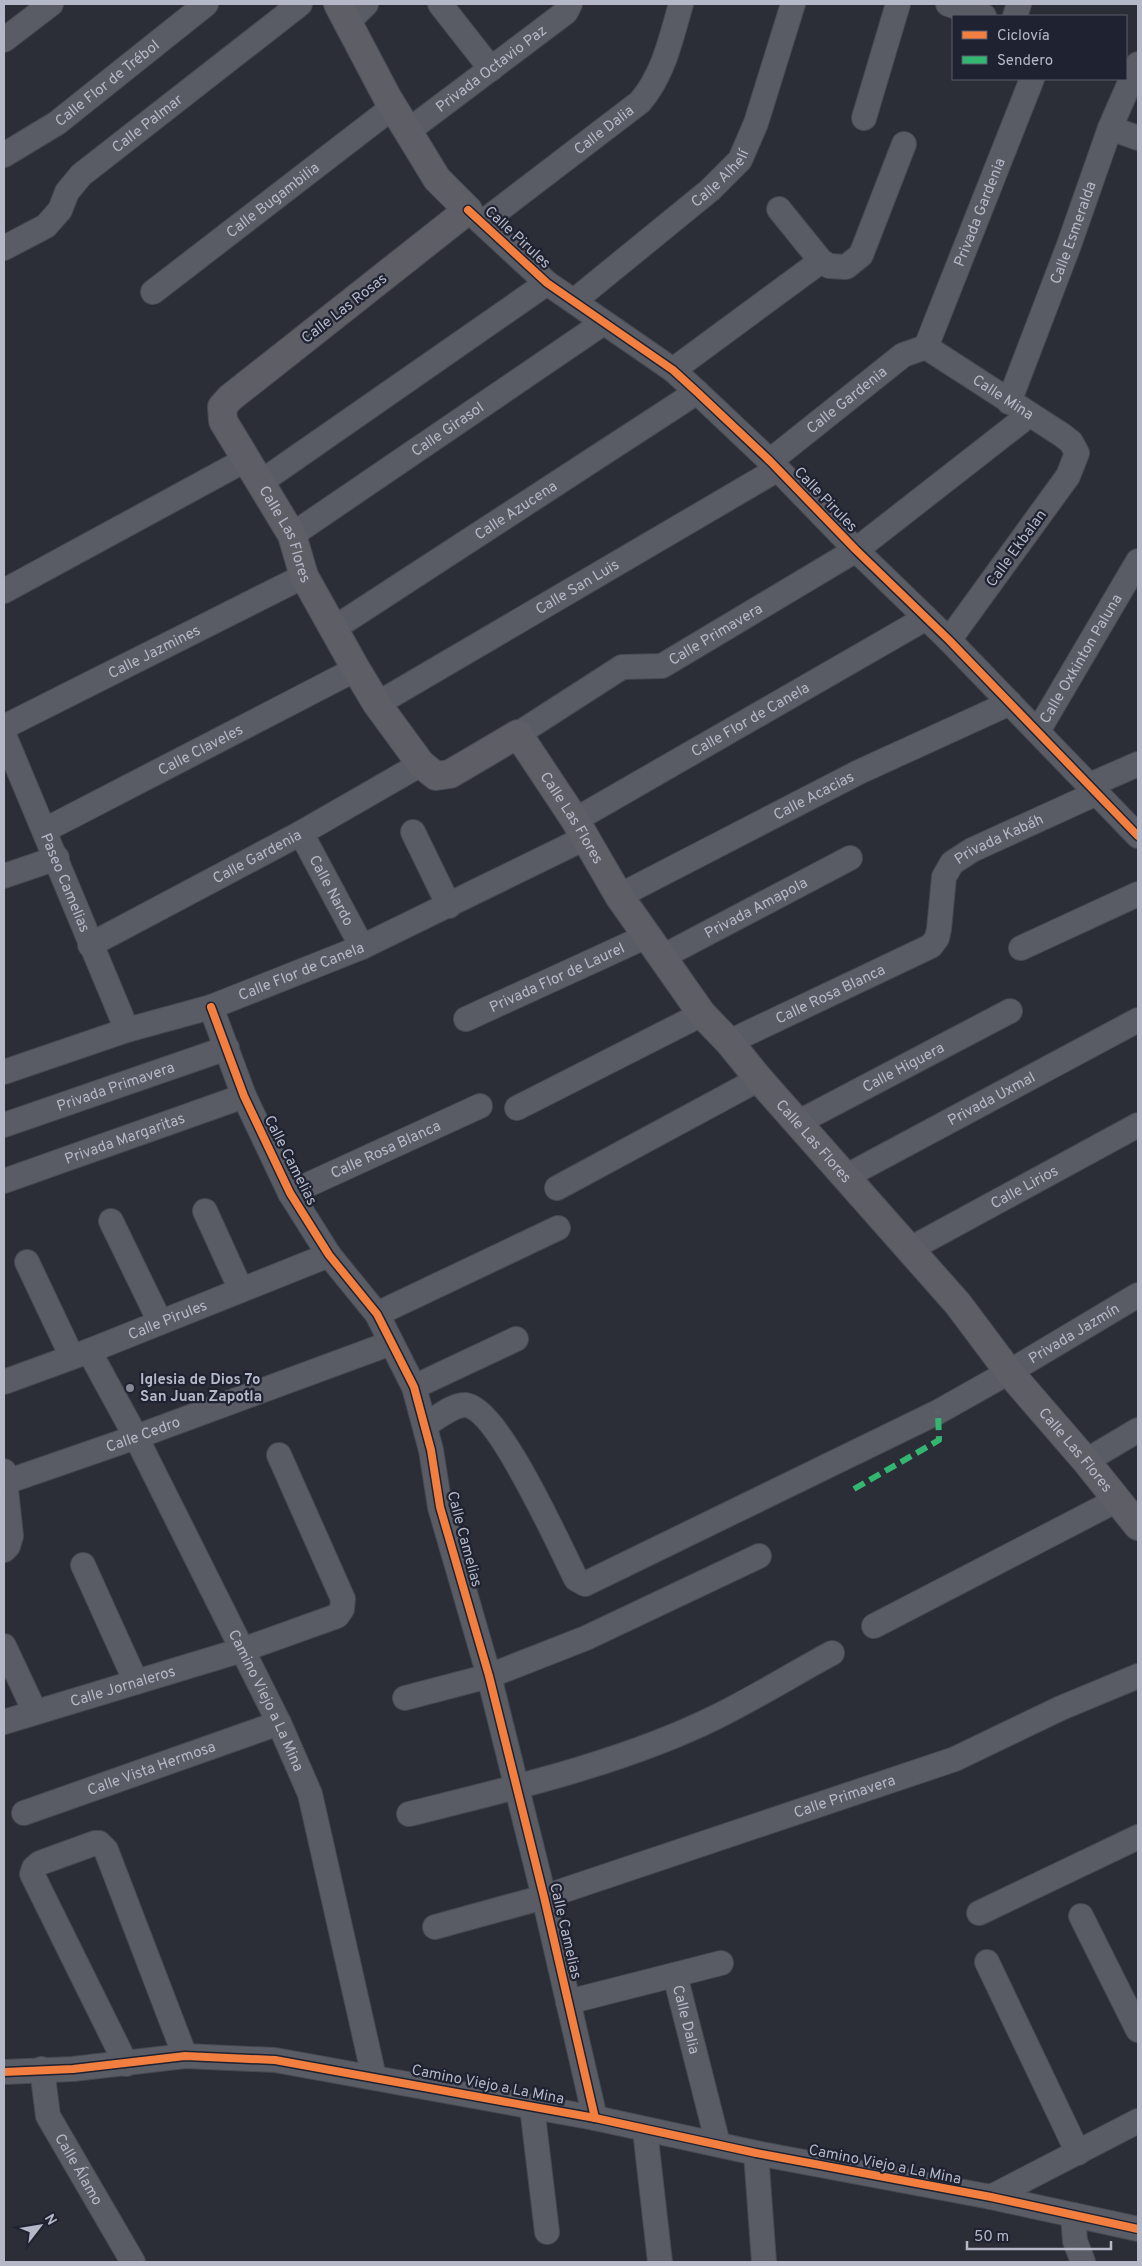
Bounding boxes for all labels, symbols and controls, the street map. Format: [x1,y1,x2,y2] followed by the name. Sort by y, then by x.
[952,15,1127,80] legend
[433,22,551,118] street label: Privada Octavio Paz
[997,27,1050,46] text: Ciclovía
[52,37,164,132] street label: Calle Flor de Trébol
[997,52,1053,71] text: Sendero
[109,91,188,158] street label: Calle Palmar
[571,102,638,160] street label: Calle Dalia
[688,146,755,213] street label: Calle Alhelí
[951,156,1011,270] street label: Privada Gardenia
[223,159,324,243] street label: Calle Bugambilia
[1047,179,1101,287] street label: Calle Esmeralda
[480,203,554,273] street label: Calle Pirules
[298,270,392,349] street label: Calle Las Rosas
[803,363,892,439] street label: Calle Gardenia
[968,371,1037,425] street label: Calle Mina
[408,399,488,462] street label: Calle Girasol
[789,463,861,537] street label: Calle Pirules
[472,477,561,545] street label: Calle Azucena
[254,483,314,587] street label: Calle Las Flores
[983,506,1052,591] street label: Calle Ekbalan
[533,556,623,620] street label: Calle San Luis
[1036,591,1127,728] street label: Calle Oxkinton Paluna
[666,600,767,671] street label: Calle Primavera
[105,622,204,684] street label: Calle Jazmines
[688,679,813,762] street label: Calle Flor de Canela
[155,721,247,781] street label: Calle Claveles
[771,768,858,826] street label: Calle Acacias
[535,769,606,868] street label: Calle Las Flores
[951,811,1047,870] street label: Privada Kabáh
[210,826,305,889] street label: Calle Gardenia
[35,831,93,936] street label: Paseo Camelias
[304,852,357,930] street label: Calle Nardo
[702,874,811,944] street label: Privada Amapola
[236,939,367,1006] street label: Calle Flor de Canela
[487,939,628,1018] street label: Privada Flor de Laurel
[773,961,889,1029] street label: Calle Rosa Blanca
[860,1039,948,1098] street label: Calle Higuera
[55,1059,177,1117] street label: Privada Primavera
[945,1069,1039,1131] street label: Privada Uxmal
[771,1096,855,1188] street label: Calle Las Flores
[62,1110,188,1170] street label: Privada Margaritas
[259,1112,320,1209] street label: Calle Camelias
[328,1117,444,1184] street label: Calle Rosa Blanca
[988,1162,1062,1214] street label: Calle Lirios
[126,1297,210,1345] street label: Calle Pirules
[1025,1300,1124,1369] street label: Privada Jazmín
[140,1371,262,1407] place label: Iglesia de Dios 7o San Juan Zapotla
[124,1382,136,1394] marker: Iglesia de Dios 7o San Juan Zapotla
[1033,1405,1116,1497] street label: Calle Las Flores
[104,1414,183,1458] street label: Calle Cedro
[442,1489,485,1589] street label: Calle Camelias
[223,1627,307,1775] street label: Camino Viejo a La Mina
[68,1663,178,1712] street label: Calle Jornaleros
[85,1738,218,1801] street label: Calle Vista Hermosa
[792,1772,898,1823] street label: Calle Primavera
[544,1881,585,1981] street label: Calle Camelias
[667,1983,703,2056] street label: Calle Dalia
[410,2061,566,2110] street label: Camino Viejo a La Mina
[49,2131,106,2209] street label: Calle Álamo
[807,2141,963,2190] street label: Camino Viejo a La Mina
[15,2201,65,2251] north arrow
[40,2211,60,2229] text: N
[967,2218,1111,2250] scale bar
[974,2228,1009,2247] text: 50 m

